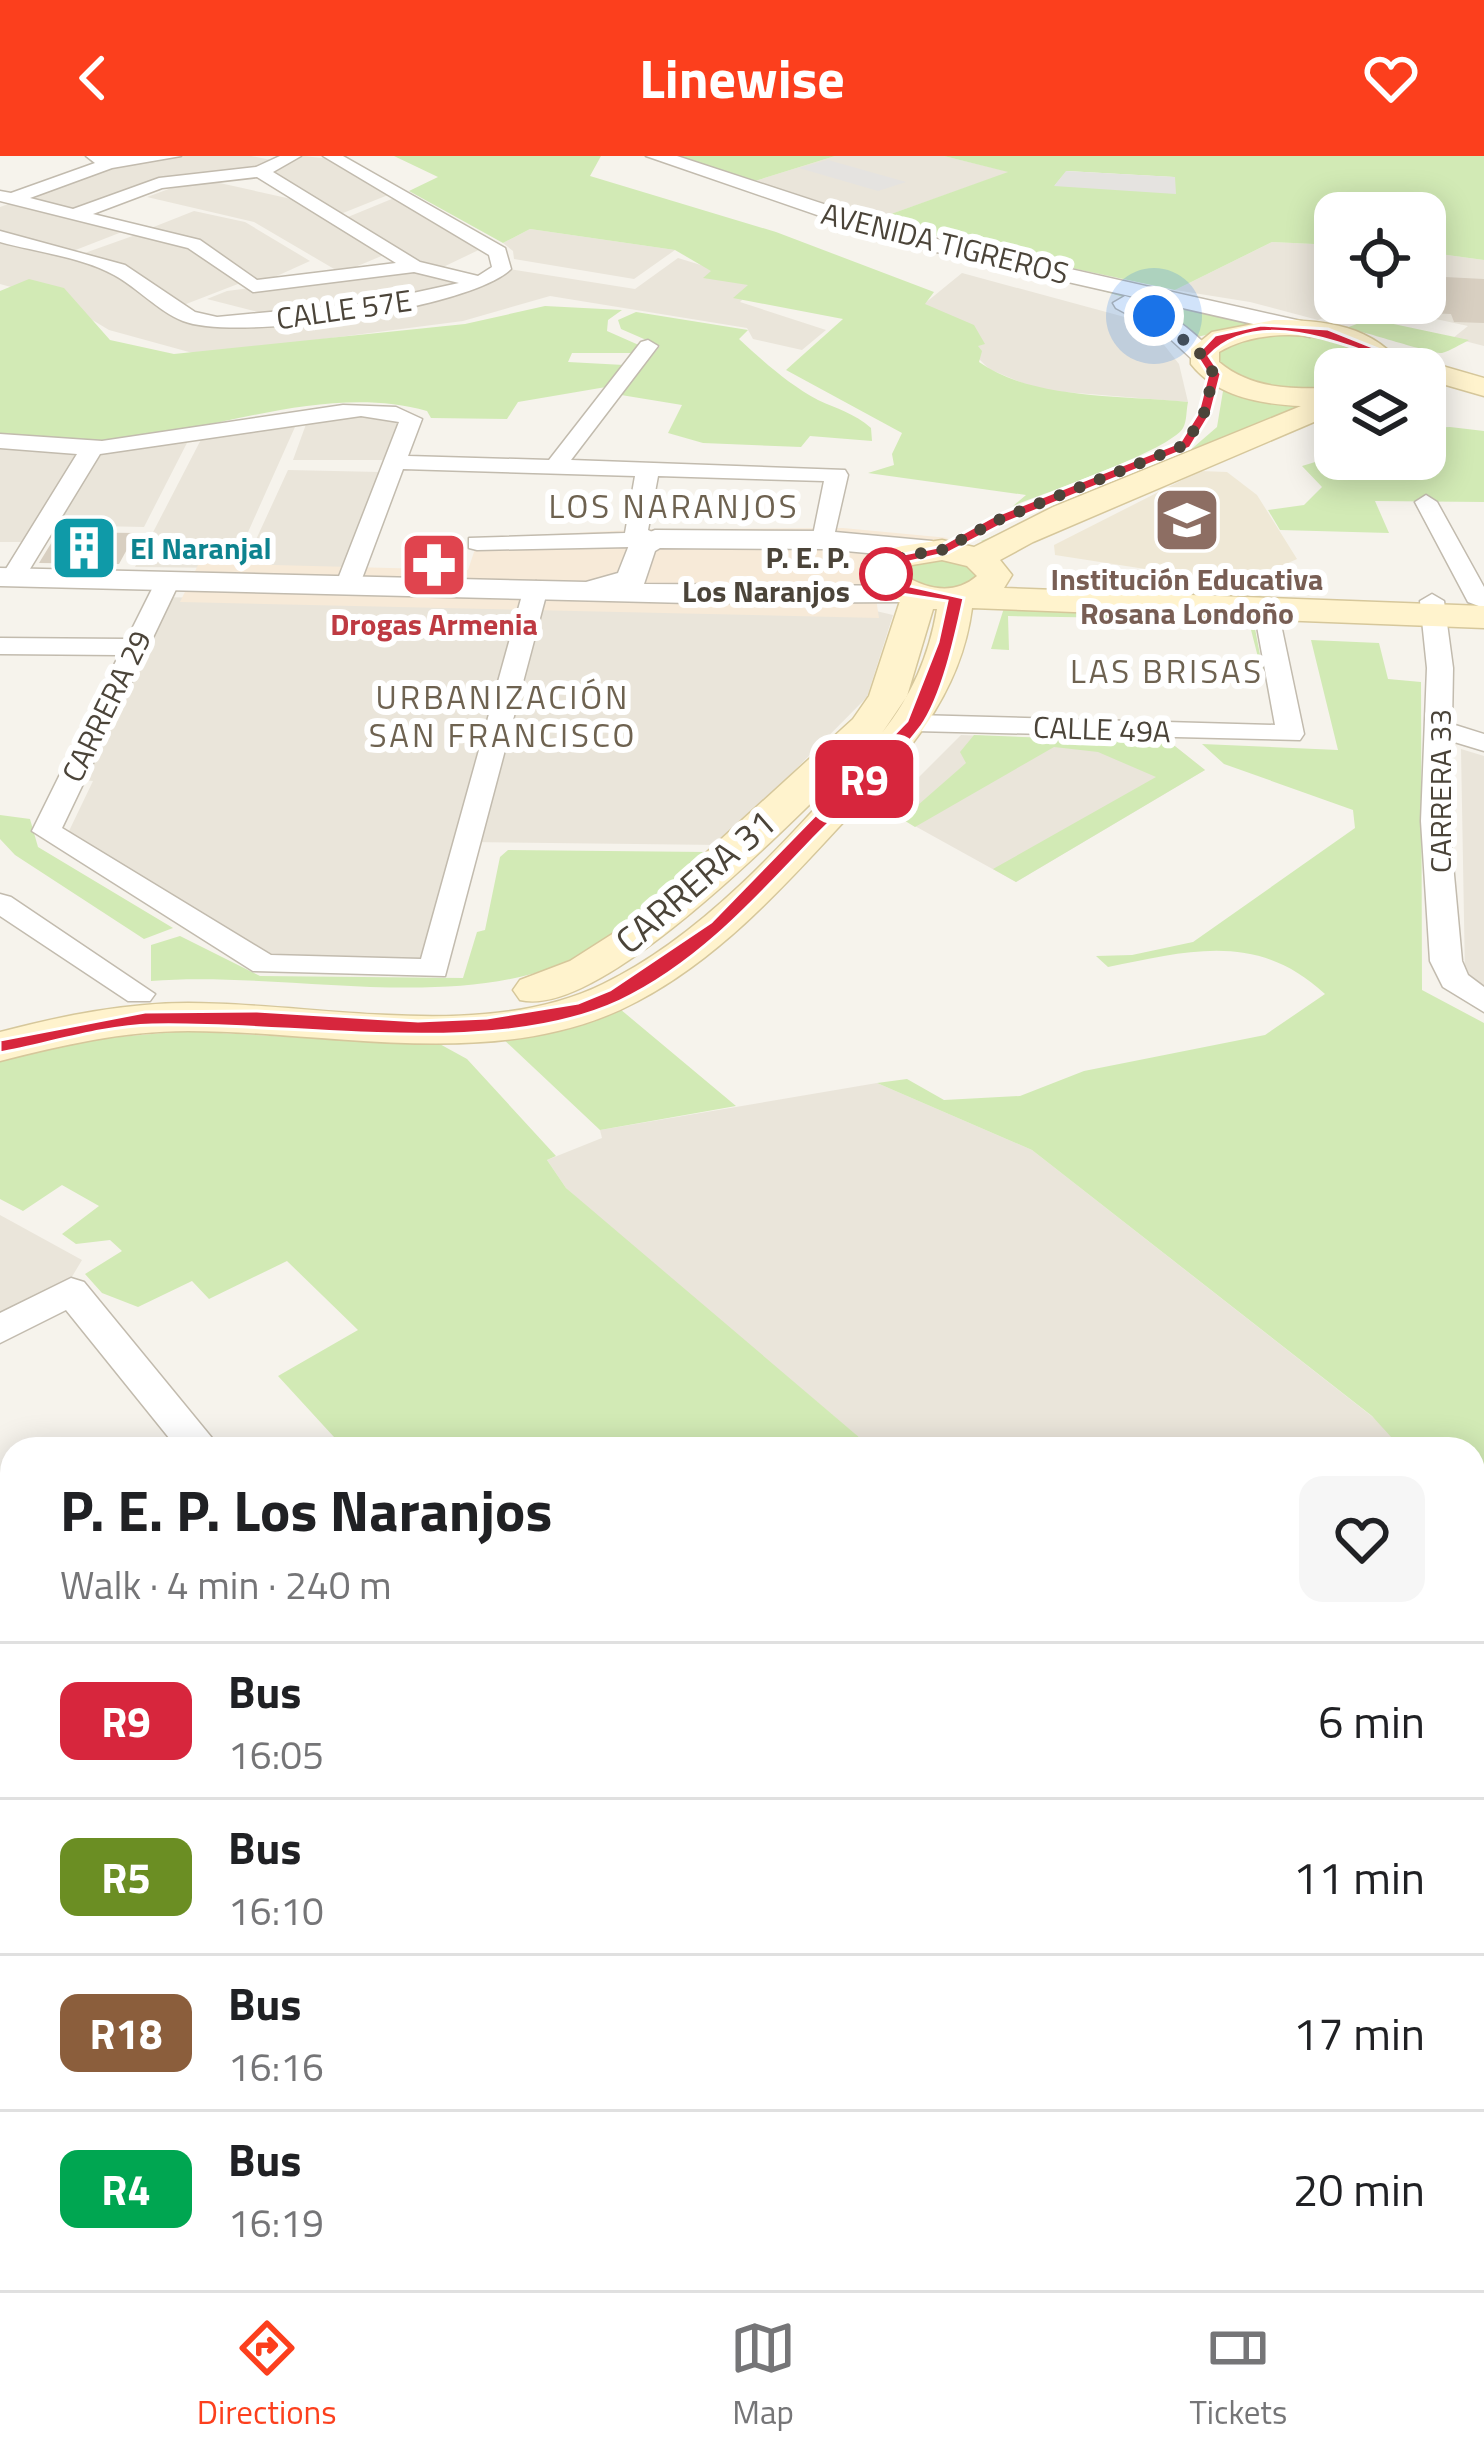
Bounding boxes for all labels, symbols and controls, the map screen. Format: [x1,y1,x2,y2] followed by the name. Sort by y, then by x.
[639,37,845,119] text: Linewise
[60,45,126,111] icon: back
[1358,45,1424,111] icon: heart
[816,190,1074,296] street label: AVENIDA TIGREROS
[1314,192,1446,480] map controls
[1314,192,1446,324] button: locate
[273,277,415,341] street label: CALLE 57E
[1124,286,1184,346] your location
[1314,348,1446,480] button: layers
[548,481,800,531] district label: LOS NARANJOS
[1152,485,1222,555] school or university icon: Institución Educativa Rosana Londoño
[49,513,119,583] building icon: El Naranjal
[130,525,272,571] place label: El Naranjal
[399,530,469,600] pharmacy icon: Drogas Armenia
[682,534,850,614] place label: P. E. P. Los Naranjos
[861,549,911,599] marker: P. E. P. Los Naranjos
[1051,556,1323,636] place label: Institución Educativa Rosana Londoño
[330,601,538,647] place label: Drogas Armenia
[49,622,163,790] street label: CARRERA 29
[1070,646,1264,696] district label: LAS BRISAS
[369,672,637,760] district label: URBANIZACIÓN SAN FRANCISCO
[1032,704,1172,754] street label: CALLE 49A
[1417,709,1463,873] street label: CARRERA 33
[810,740,918,818] line badge: R9
[839,747,889,811] text: R9
[603,796,787,966] street label: CARRERA 31
[60,1466,552,1553] text: P. E. P. Los Naranjos
[1299,1476,1425,1602] button: heart
[60,1555,392,1614] text: Walk · 4 min · 240 m
[228,1657,302,1725] text: Bus
[1318,1687,1425,1755] text: 6 min
[101,1689,151,1753] text: R9
[228,1725,324,1784] text: 16:05
[228,1813,302,1881] text: Bus
[1293,1843,1425,1911] text: 11 min
[101,1845,151,1909] text: R5
[228,1881,324,1940] text: 16:10
[228,1969,302,2037] text: Bus
[1293,1999,1425,2067] text: 17 min
[89,2001,163,2065] text: R18
[228,2037,324,2096] text: 16:16
[228,2125,302,2193] text: Bus
[1293,2155,1425,2223] text: 20 min
[101,2157,151,2221] text: R4
[228,2193,324,2252] text: 16:19
[197,2315,337,2437] tab: Directions
[730,2315,796,2437] tab: Map
[1189,2315,1287,2437] tab: Tickets

